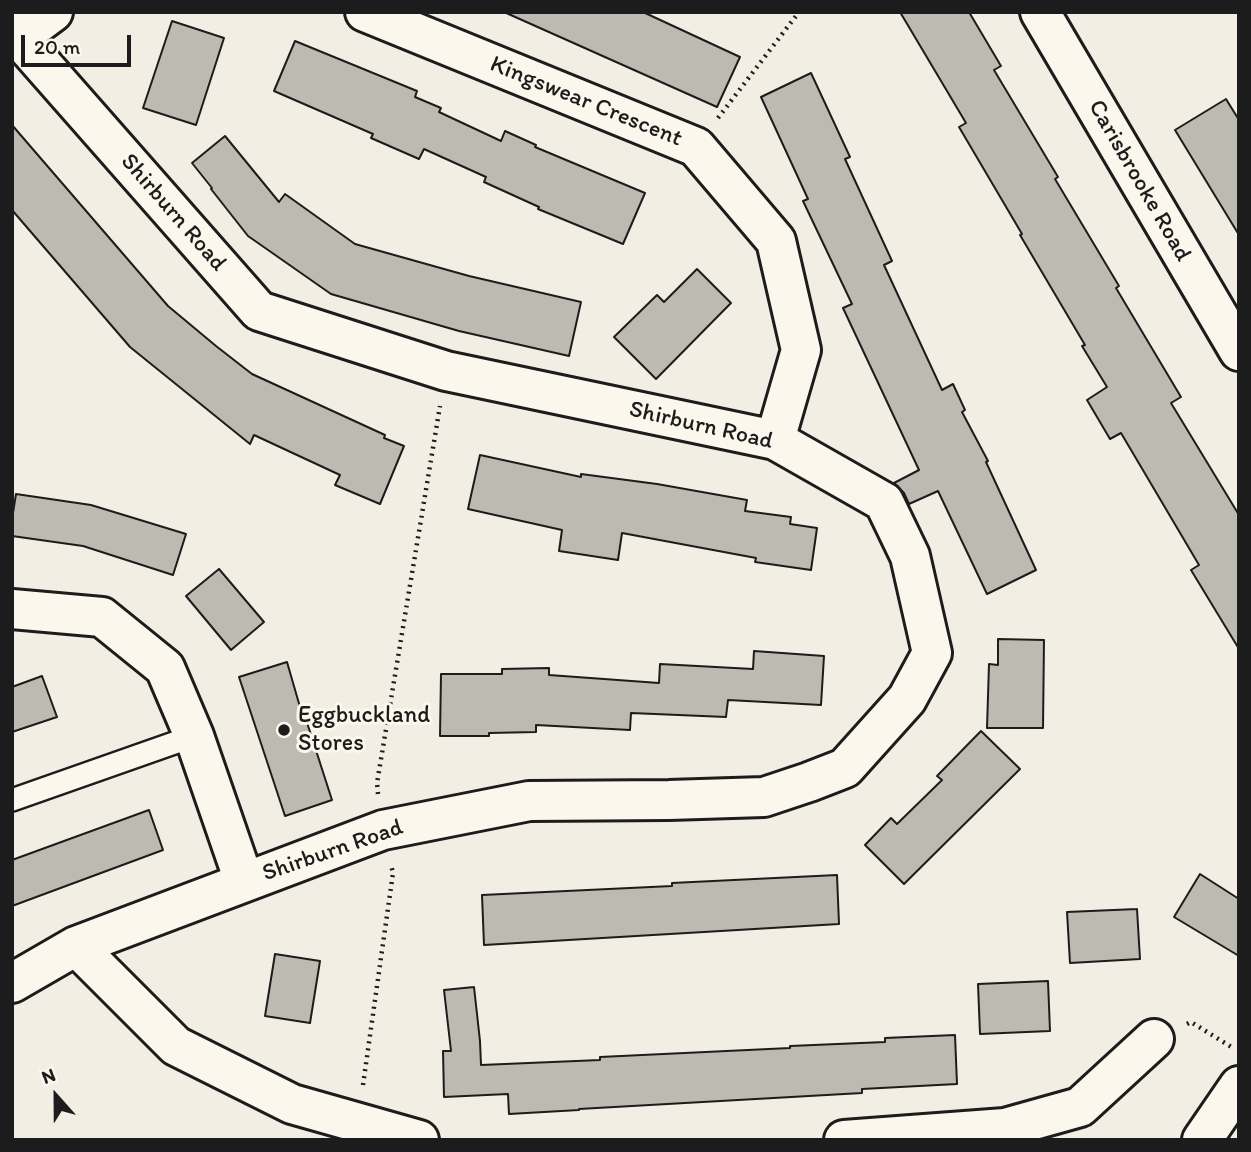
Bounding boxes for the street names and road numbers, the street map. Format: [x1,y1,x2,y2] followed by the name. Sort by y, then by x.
[486,50,686,154] street label: Kingswear Crescent
[1081,95,1197,267] street label: Carisbrooke Road
[114,148,232,278] street label: Shirburn Road
[626,395,776,457] street label: Shirburn Road
[259,814,407,888] street label: Shirburn Road

